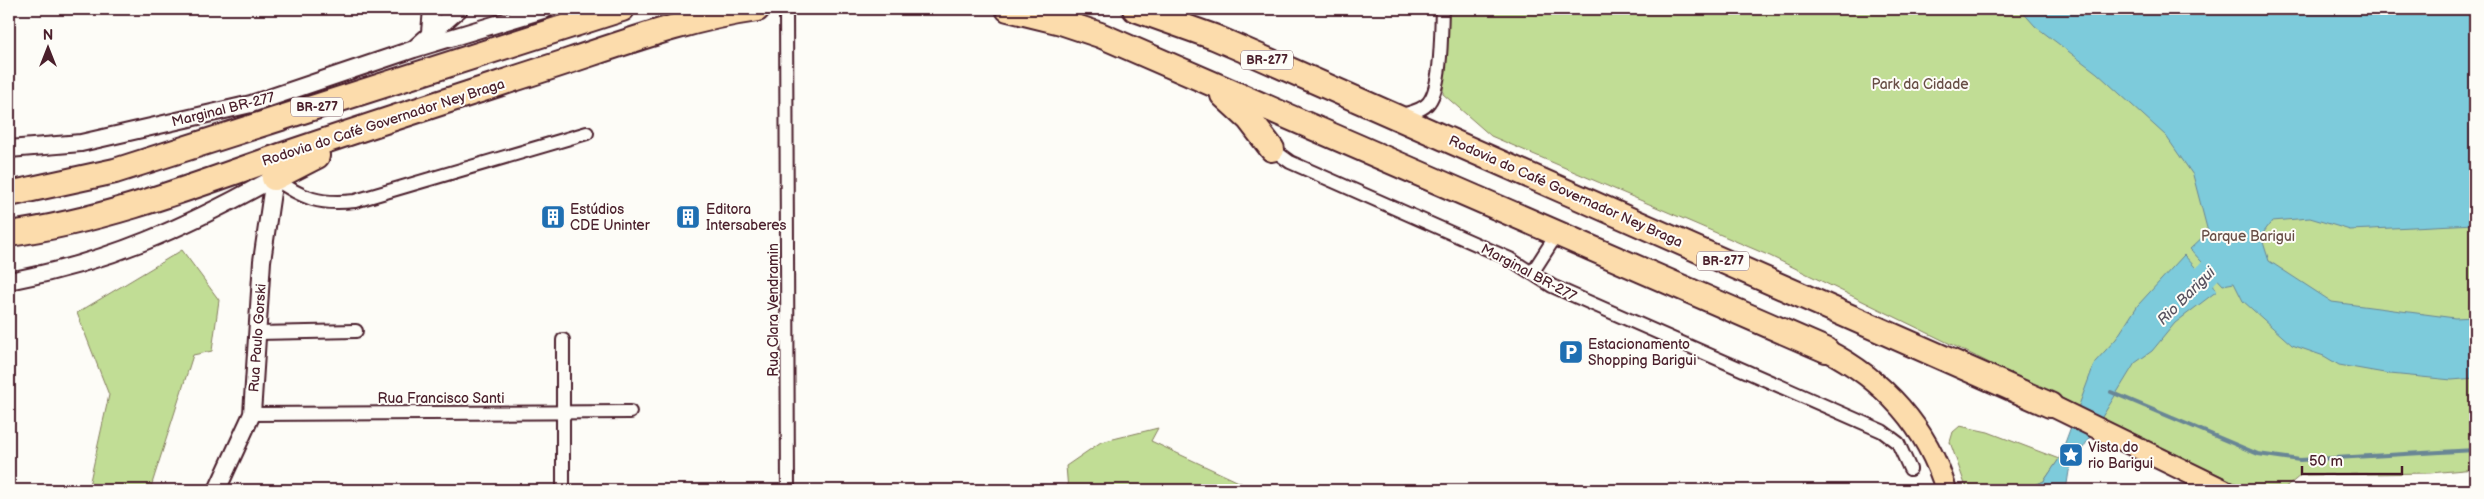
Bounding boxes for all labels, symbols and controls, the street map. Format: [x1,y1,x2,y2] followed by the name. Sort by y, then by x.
[22,22,72,72] north arrow
[43,27,53,44] text: N
[1241,50,1293,70] road number: BR-277
[260,75,507,170] street label: Rodovia do Café Governador Ney Braga
[1871,76,1969,93] park label: Park da Cidade
[170,88,276,130] street label: Marginal BR-277
[291,98,343,116] road number: BR-277
[1446,132,1685,251] street label: Rodovia do Café Governador Ney Braga
[570,201,651,234] place label: Estúdios CDE Uninter
[706,201,787,234] place label: Editora Intersaberes
[540,204,566,230] building icon: Estúdios CDE Uninter
[675,204,701,230] building icon: Editora Intersaberes
[2201,228,2295,245] park label: Parque Barigui
[1478,240,1579,305] street label: Marginal BR-277
[765,243,782,377] street label: Rua Clara Vendramin
[1697,252,1749,270] road number: BR-277
[2153,263,2220,329] water label: Rio Barigui
[245,283,270,393] street label: Rua Paulo Gorski
[1588,336,1696,369] place label: Estacionamento Shopping Barigui
[1558,339,1584,365] parking icon: Estacionamento Shopping Barigui
[378,390,504,407] street label: Rua Francisco Santi
[2088,439,2153,472] place label: Vista do rio Barigui
[2058,442,2084,468] place icon: Vista do rio Barigui
[2302,444,2402,476] scale bar
[2309,452,2343,471] text: 50 m

